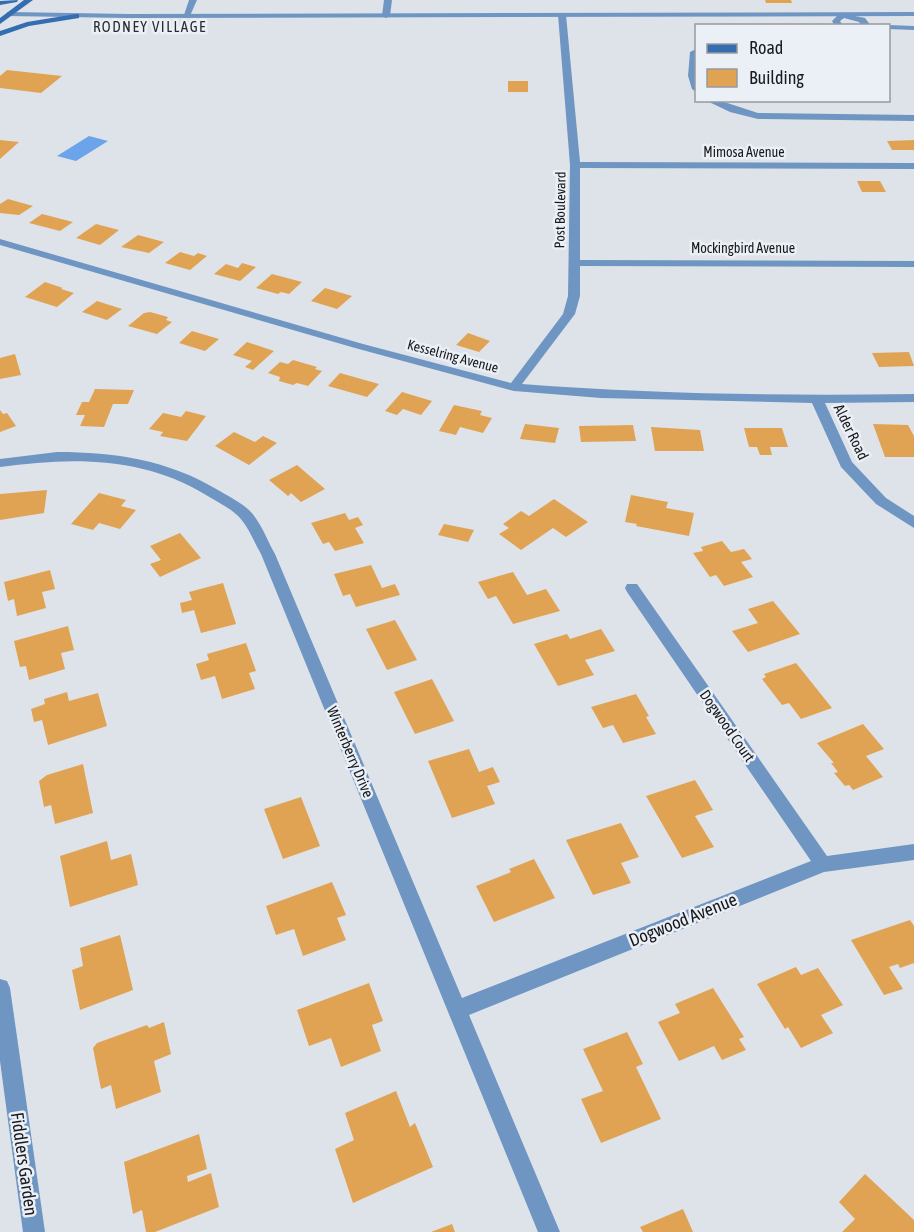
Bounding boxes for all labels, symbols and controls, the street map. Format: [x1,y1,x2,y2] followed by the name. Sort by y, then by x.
[93,18,207,35] district label: RODNEY VILLAGE
[695,24,890,102] legend
[749,37,783,58] text: Road
[749,67,804,88] text: Building
[703,144,785,160] street label: Mimosa Avenue
[551,171,569,249] street label: Post Boulevard
[691,240,795,256] street label: Mockingbird Avenue
[406,336,500,376] street label: Kesselring Avenue
[831,401,872,463] street label: Alder Road
[696,687,758,765] street label: Dogwood Court
[324,704,377,800] street label: Winterberry Drive
[626,888,740,951] street label: Dogwood Avenue
[7,1111,42,1217] street label: Fiddlers Garden

